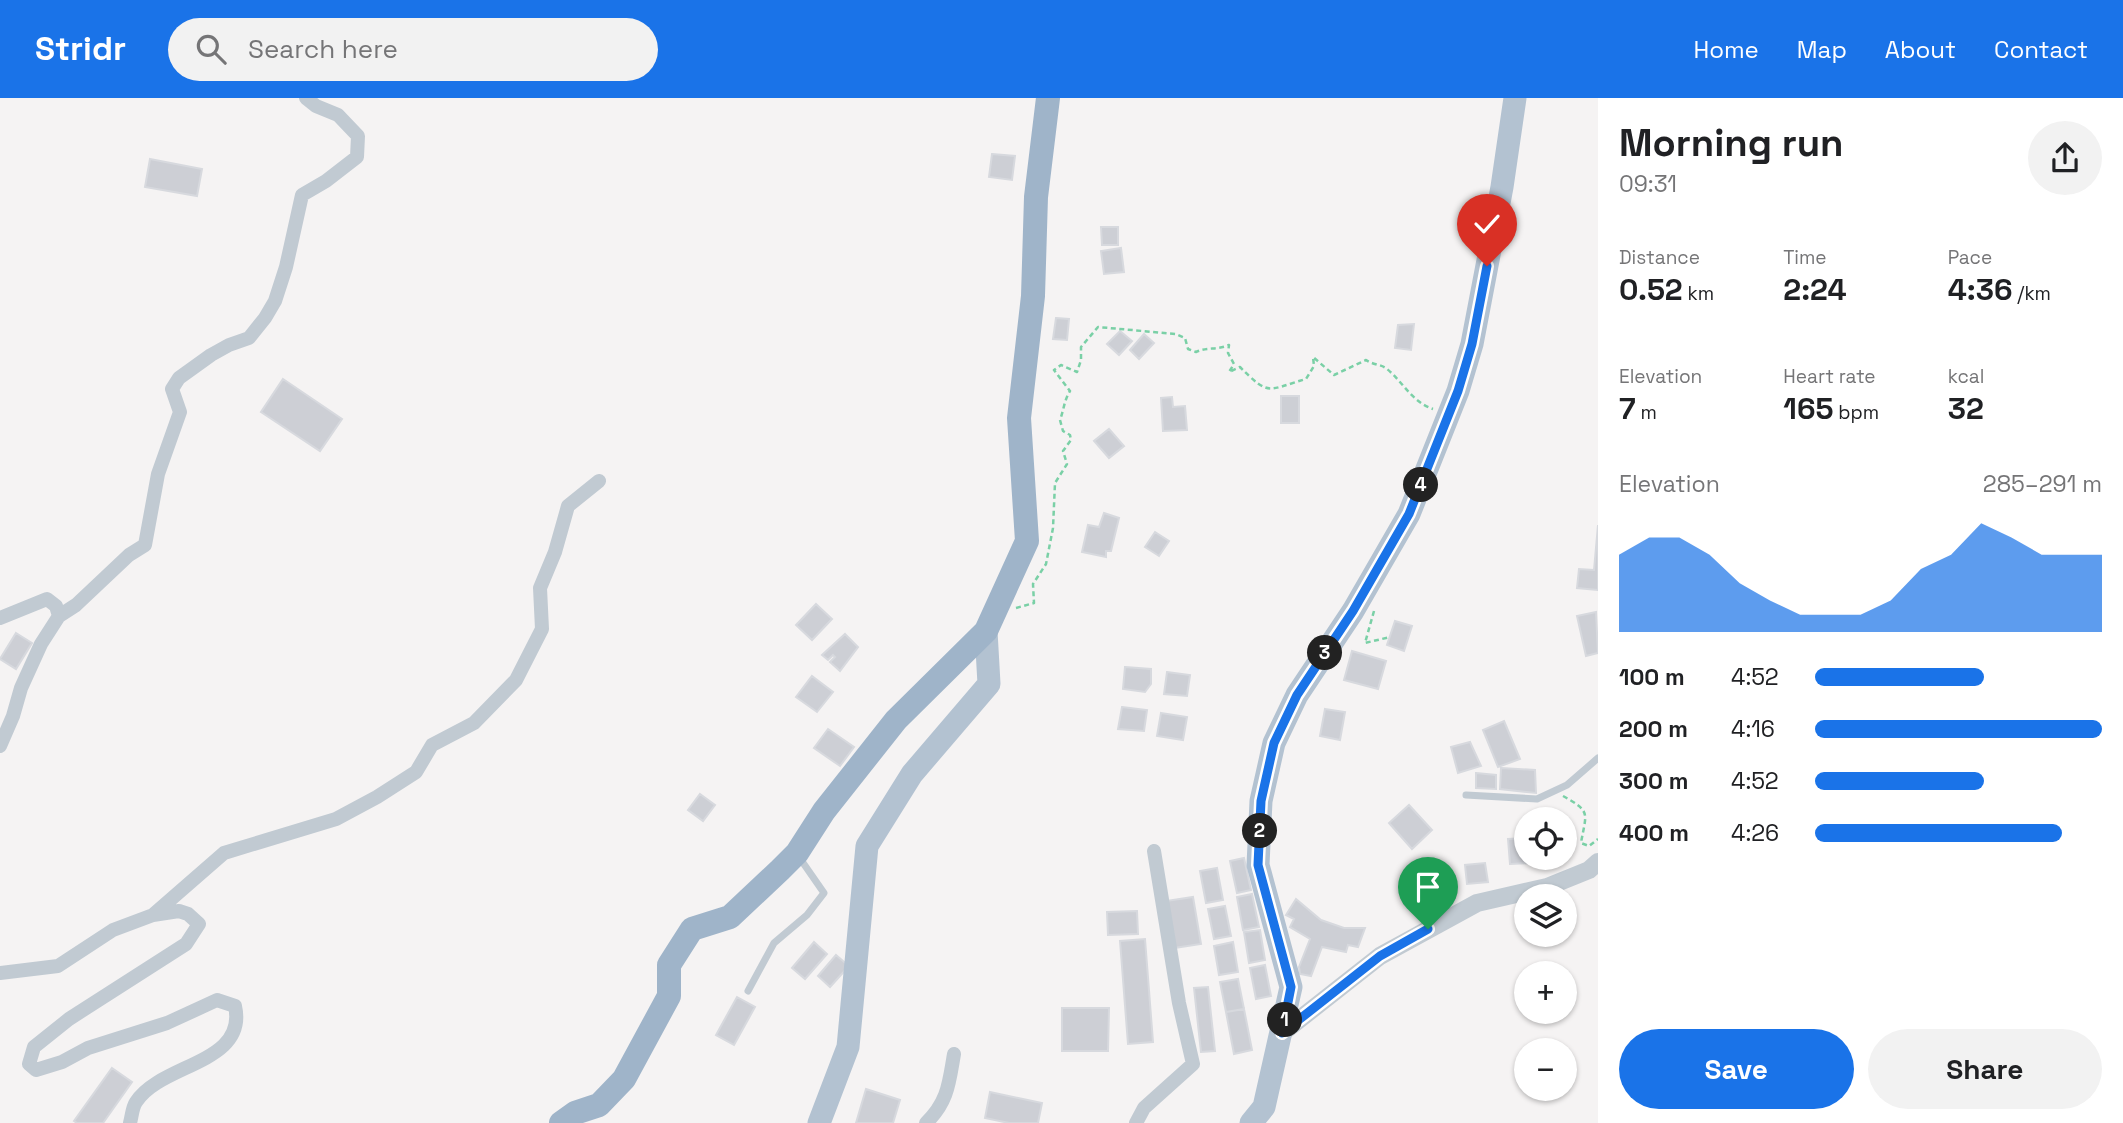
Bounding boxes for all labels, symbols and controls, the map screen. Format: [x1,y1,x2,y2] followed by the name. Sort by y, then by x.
[168,18,658,81] search box
[35,28,126,70] text: Stridr
[192,30,230,68] icon: search
[248,32,398,66] text: Search here
[1693,34,1759,65] text: Home
[1797,34,1847,65] text: Map
[1885,34,1956,65] text: About
[1994,34,2088,65] text: Contact
[1619,119,1844,167] text: Morning run
[2028,121,2102,195] button: share
[1619,169,1677,199] text: 09:31
[1457,194,1517,266] pin
[1468,205,1506,243] icon: check
[1619,245,1700,270] text: Distance
[1783,245,1827,270] text: Time
[1948,245,1992,270] text: Pace
[1619,270,1683,309] text: 0.52
[1783,270,1847,309] text: 2:24
[1948,270,2012,309] text: 4:36
[1683,281,1714,306] text: km
[2012,281,2051,306] text: /km
[1619,364,1702,389] text: Elevation
[1783,364,1876,389] text: Heart rate
[1948,364,1984,389] text: kcal
[1619,389,1636,428] text: 7
[1783,389,1833,428] text: 165
[1948,389,1984,428] text: 32
[1636,400,1657,425] text: m
[1833,400,1879,425] text: bpm
[1404,468,1438,502] pin: 4
[1619,469,1720,499] text: Elevation
[1983,469,2102,499] text: 285–291 m
[1414,472,1427,497] text: 4
[1308,636,1342,670] pin: 3
[1319,640,1330,665] text: 3
[1619,662,1685,692] text: 100 m
[1731,662,1779,692] text: 4:52
[1619,714,1688,744] text: 200 m
[1731,714,1775,744] text: 4:16
[1619,766,1688,796] text: 300 m
[1731,766,1779,796] text: 4:52
[1514,807,1577,1101] map controls
[1514,807,1577,870] button: locate
[1242,814,1278,848] pin: 2
[1254,818,1265,843] text: 2
[1619,818,1689,848] text: 400 m
[1731,818,1779,848] text: 4:26
[1398,857,1458,929] pin
[1409,868,1447,906] icon: arrive
[1514,884,1577,947] button: layers
[1514,961,1577,1024] button: +
[1268,1002,1302,1038] pin: 1
[1280,1007,1289,1032] text: 1
[1619,1029,1854,1109] button: Save
[1868,1029,2102,1109] button: Share
[1514,1038,1577,1101] button: −

